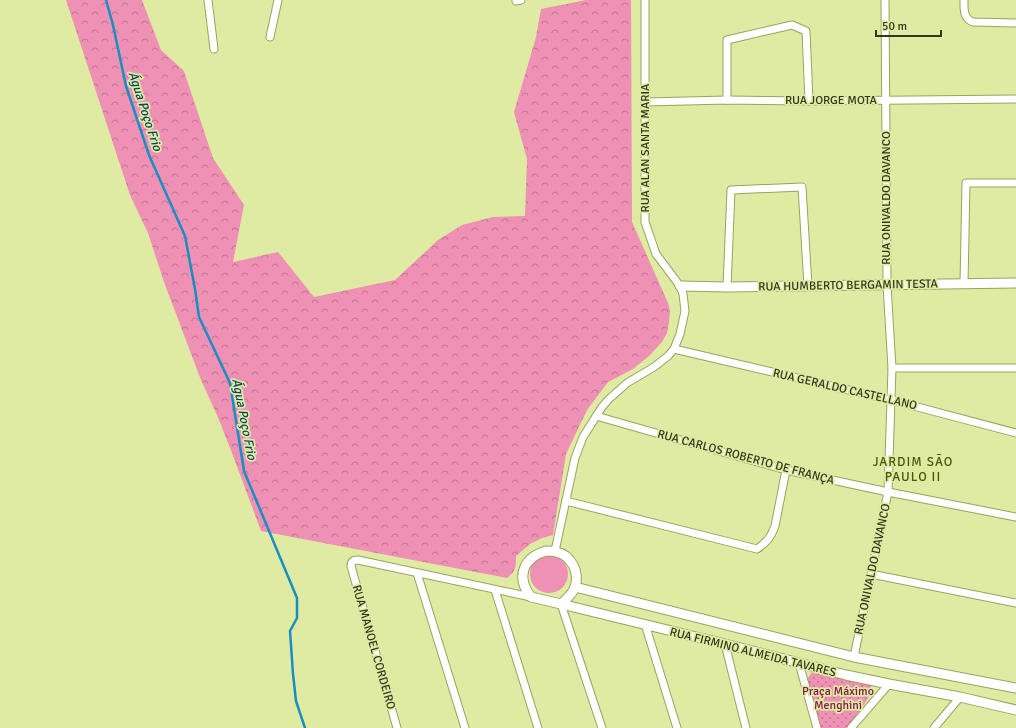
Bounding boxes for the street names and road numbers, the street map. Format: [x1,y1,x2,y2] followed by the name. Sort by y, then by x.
[638,83,653,212] street label: RUA ALAN SANTA MARIA
[785,93,878,108] street label: RUA JORGE MOTA
[879,131,894,265] street label: RUA ONIVALDO DAVANCO
[758,276,939,295] street label: RUA HUMBERTO BERGAMIN TESTA
[771,366,919,413] street label: RUA GERALDO CASTELLANO
[656,427,837,489] street label: RUA CARLOS ROBERTO DE FRANÇA
[851,502,894,636] street label: RUA ONIVALDO DAVANCO
[349,583,398,711] street label: RUA MANOEL CORDEIRO
[668,625,838,681] street label: RUA FIRMINO ALMEIDA TAVARES

